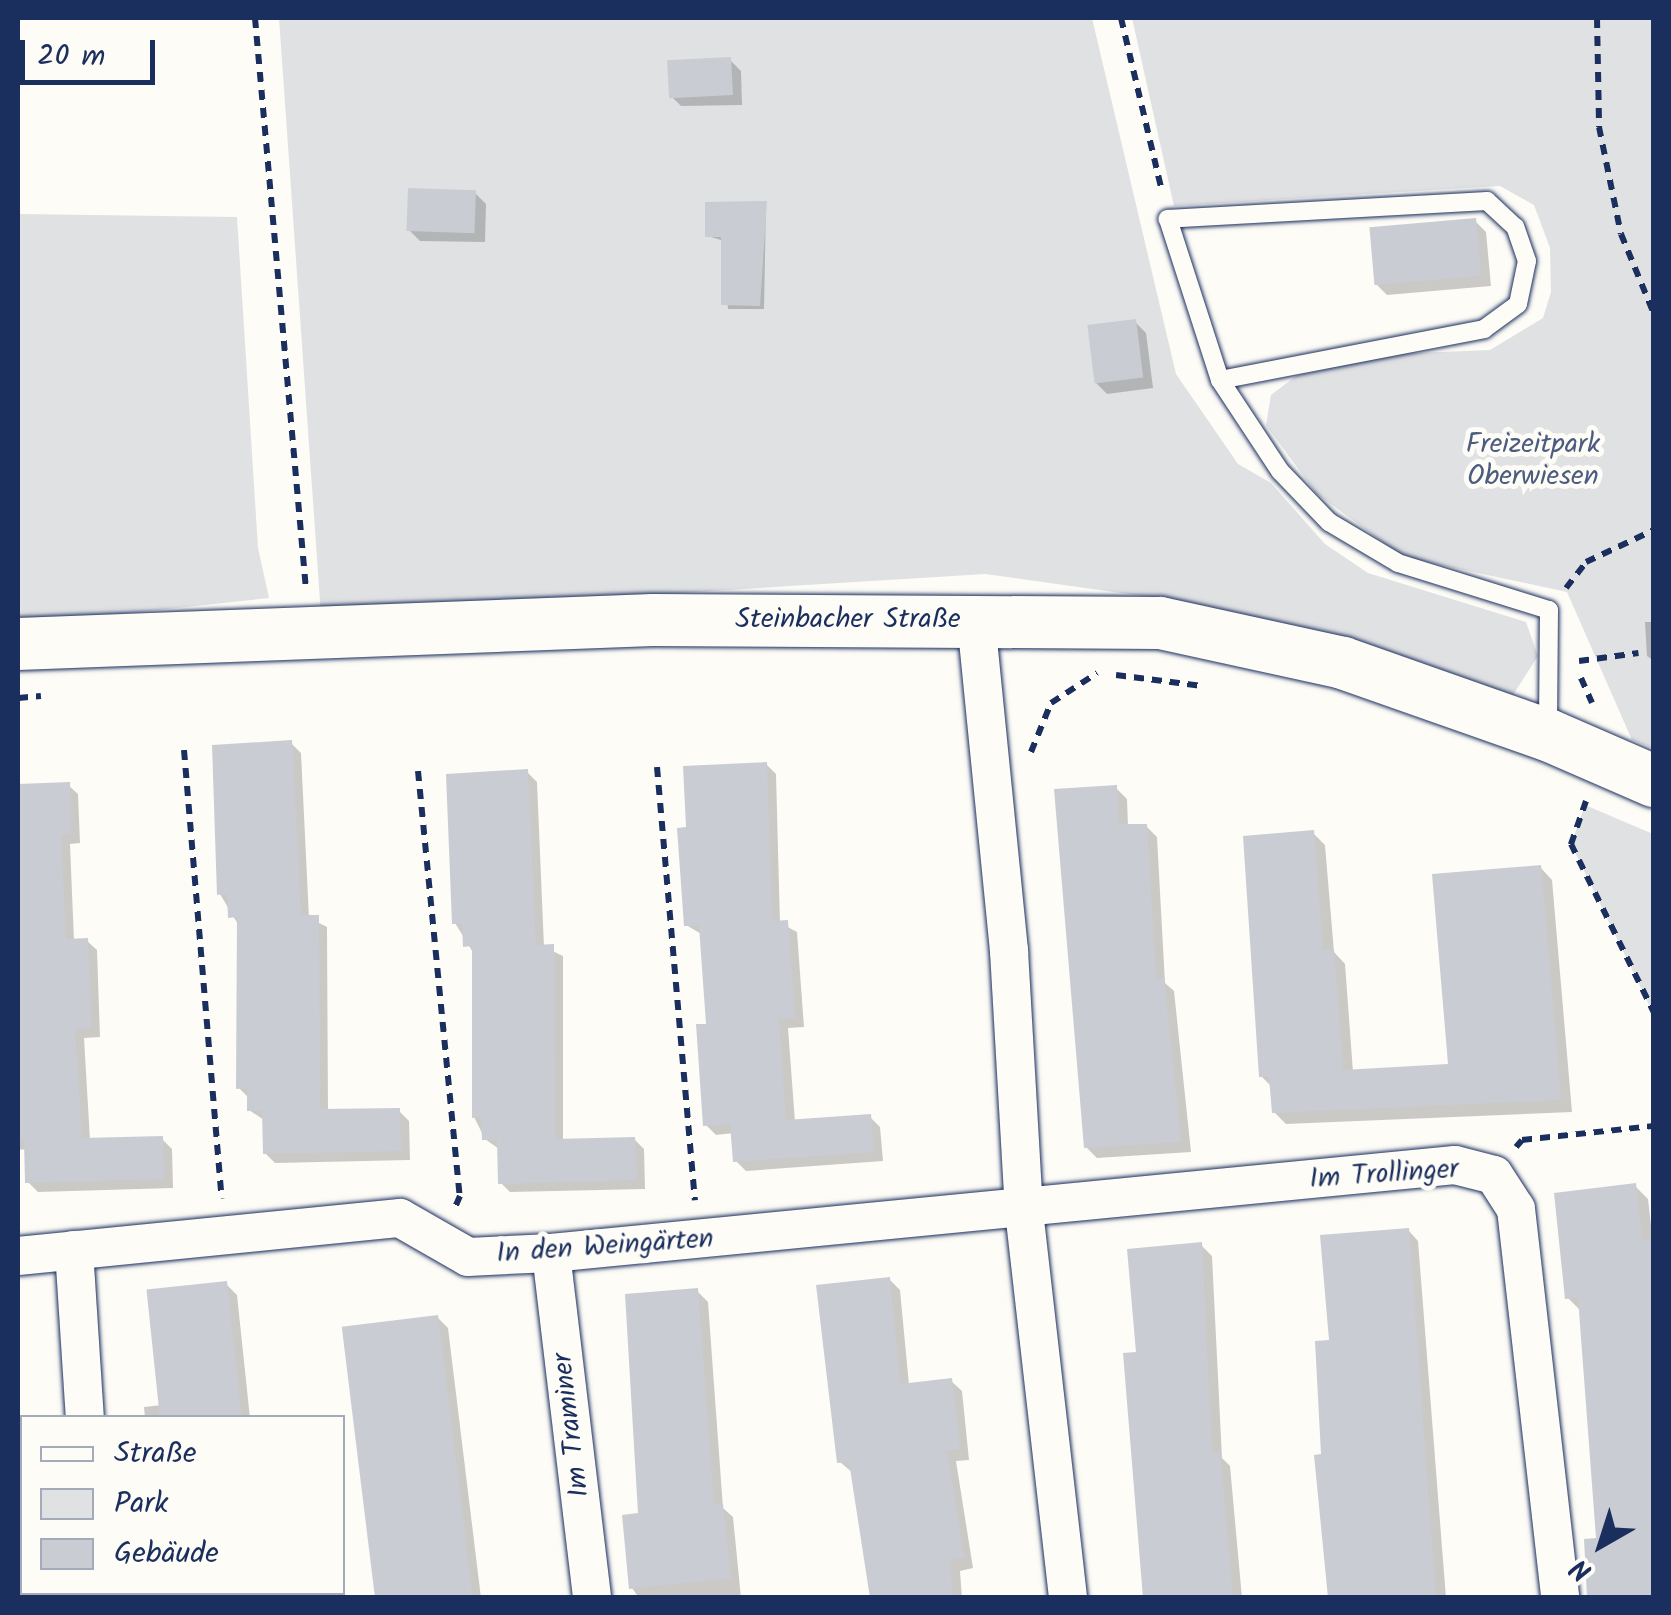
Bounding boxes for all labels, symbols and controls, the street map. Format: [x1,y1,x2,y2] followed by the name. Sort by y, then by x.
[25,20,160,82] scale bar
[37,33,105,81] text: 20 m
[1466,428,1600,494] park label: Freizeitpark Oberwiesen
[735,603,961,637] street label: Steinbacher Straße
[1308,1153,1460,1197] street label: Im Trollinger
[495,1223,715,1271] street label: In den Weingärten
[546,1351,598,1499] street label: Im Traminer
[20,1415,345,1595] legend
[114,1430,197,1478] text: Straße
[114,1480,168,1528] text: Park
[1551,1495,1651,1595] north arrow
[114,1530,219,1578] text: Gebäude
[1561,1546,1603,1592] text: N

